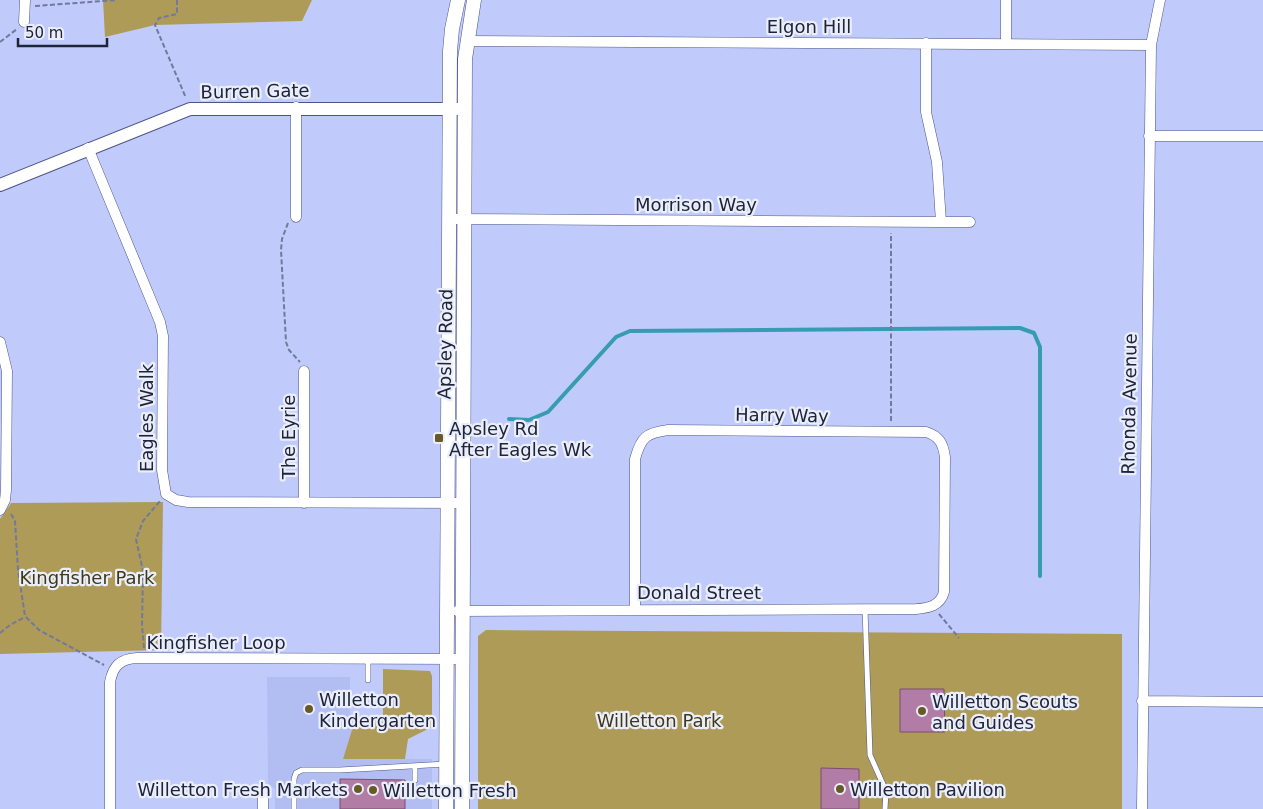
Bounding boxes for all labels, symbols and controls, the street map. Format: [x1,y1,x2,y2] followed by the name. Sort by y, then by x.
[18,15,106,47] scale bar
[767,16,851,37] street label: Elgon Hill
[25,24,63,42] text: 50 m
[200,80,310,102] street label: Burren Gate
[635,194,757,215] street label: Morrison Way
[434,288,456,400] street label: Apsley Road
[1117,333,1141,475] street label: Rhonda Avenue
[136,363,157,472] street label: Eagles Walk
[278,395,299,480] street label: The Eyrie
[735,404,829,426] street label: Harry Way
[449,418,592,460] place label: Apsley Rd After Eagles Wk
[433,432,445,444] marker: Apsley Rd After Eagles Wk
[20,567,155,588] park label: Kingfisher Park
[637,582,761,603] street label: Donald Street
[146,632,286,653] street label: Kingfisher Loop
[319,689,436,731] place label: Willetton Kindergarten
[932,691,1078,733] place label: Willetton Scouts and Guides
[303,703,315,715] marker: Willetton Kindergarten
[916,705,928,717] marker: Willetton Scouts and Guides
[597,710,722,731] park label: Willetton Park
[137,779,348,800] place label: Willetton Fresh Markets
[850,779,1005,800] place label: Willetton Pavilion
[383,780,517,801] place label: Willetton Fresh
[352,783,364,795] marker: Willetton Fresh Markets
[834,783,846,795] marker: Willetton Pavilion
[367,784,379,796] marker: Willetton Fresh

